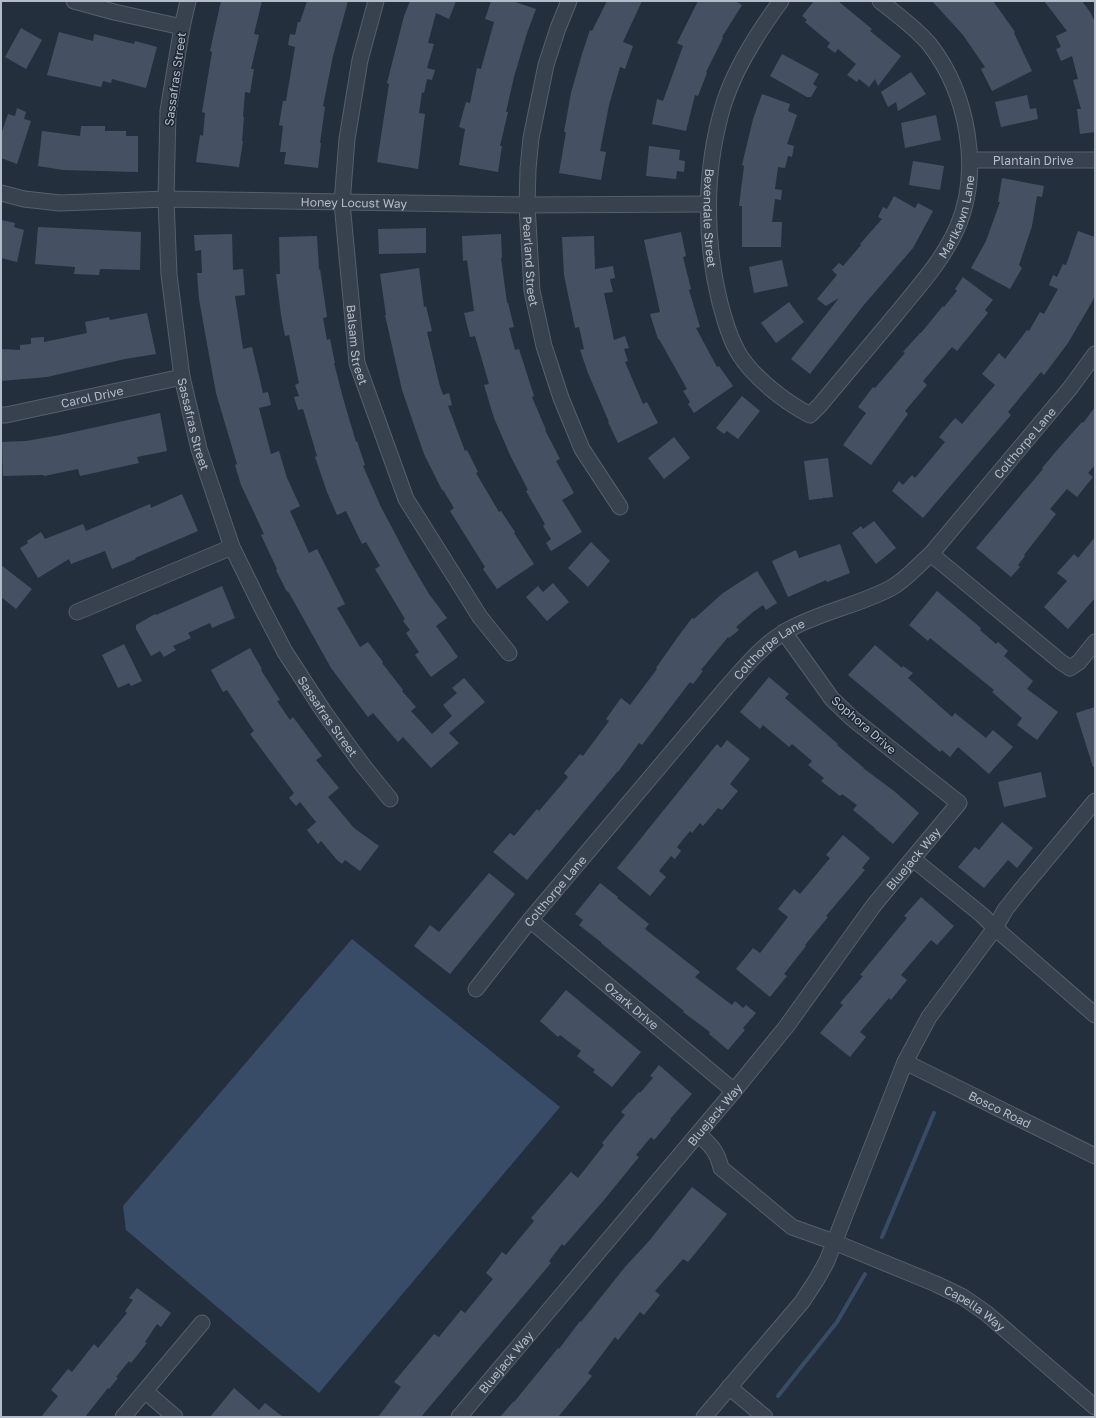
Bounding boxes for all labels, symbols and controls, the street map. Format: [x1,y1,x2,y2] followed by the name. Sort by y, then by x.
[161,31,189,127] street label: Sassafras Street
[993,153,1073,168] street label: Plantain Drive
[701,168,720,269] street label: Bexendale Street
[935,175,977,261] street label: Marlkawn Lane
[301,194,408,211] street label: Honey Locust Way
[520,216,543,308] street label: Pearland Street
[344,304,372,387] street label: Balsam Street
[175,376,213,472] street label: Sassafras Street
[59,382,125,410] street label: Carol Drive
[990,404,1059,481] street label: Colthorpe Lane
[730,615,807,682] street label: Colthorpe Lane
[295,673,361,759] street label: Sassafras Street
[829,693,899,757] street label: Sophora Drive
[882,824,943,893] street label: Bluejack Way
[520,852,589,929] street label: Colthorpe Lane
[602,979,662,1032] street label: Ozark Drive
[684,1080,745,1148] street label: Bluejack Way
[966,1087,1034,1131] street label: Bosco Road
[942,1282,1009,1334] street label: Capella Way
[475,1328,536,1396] street label: Bluejack Way

